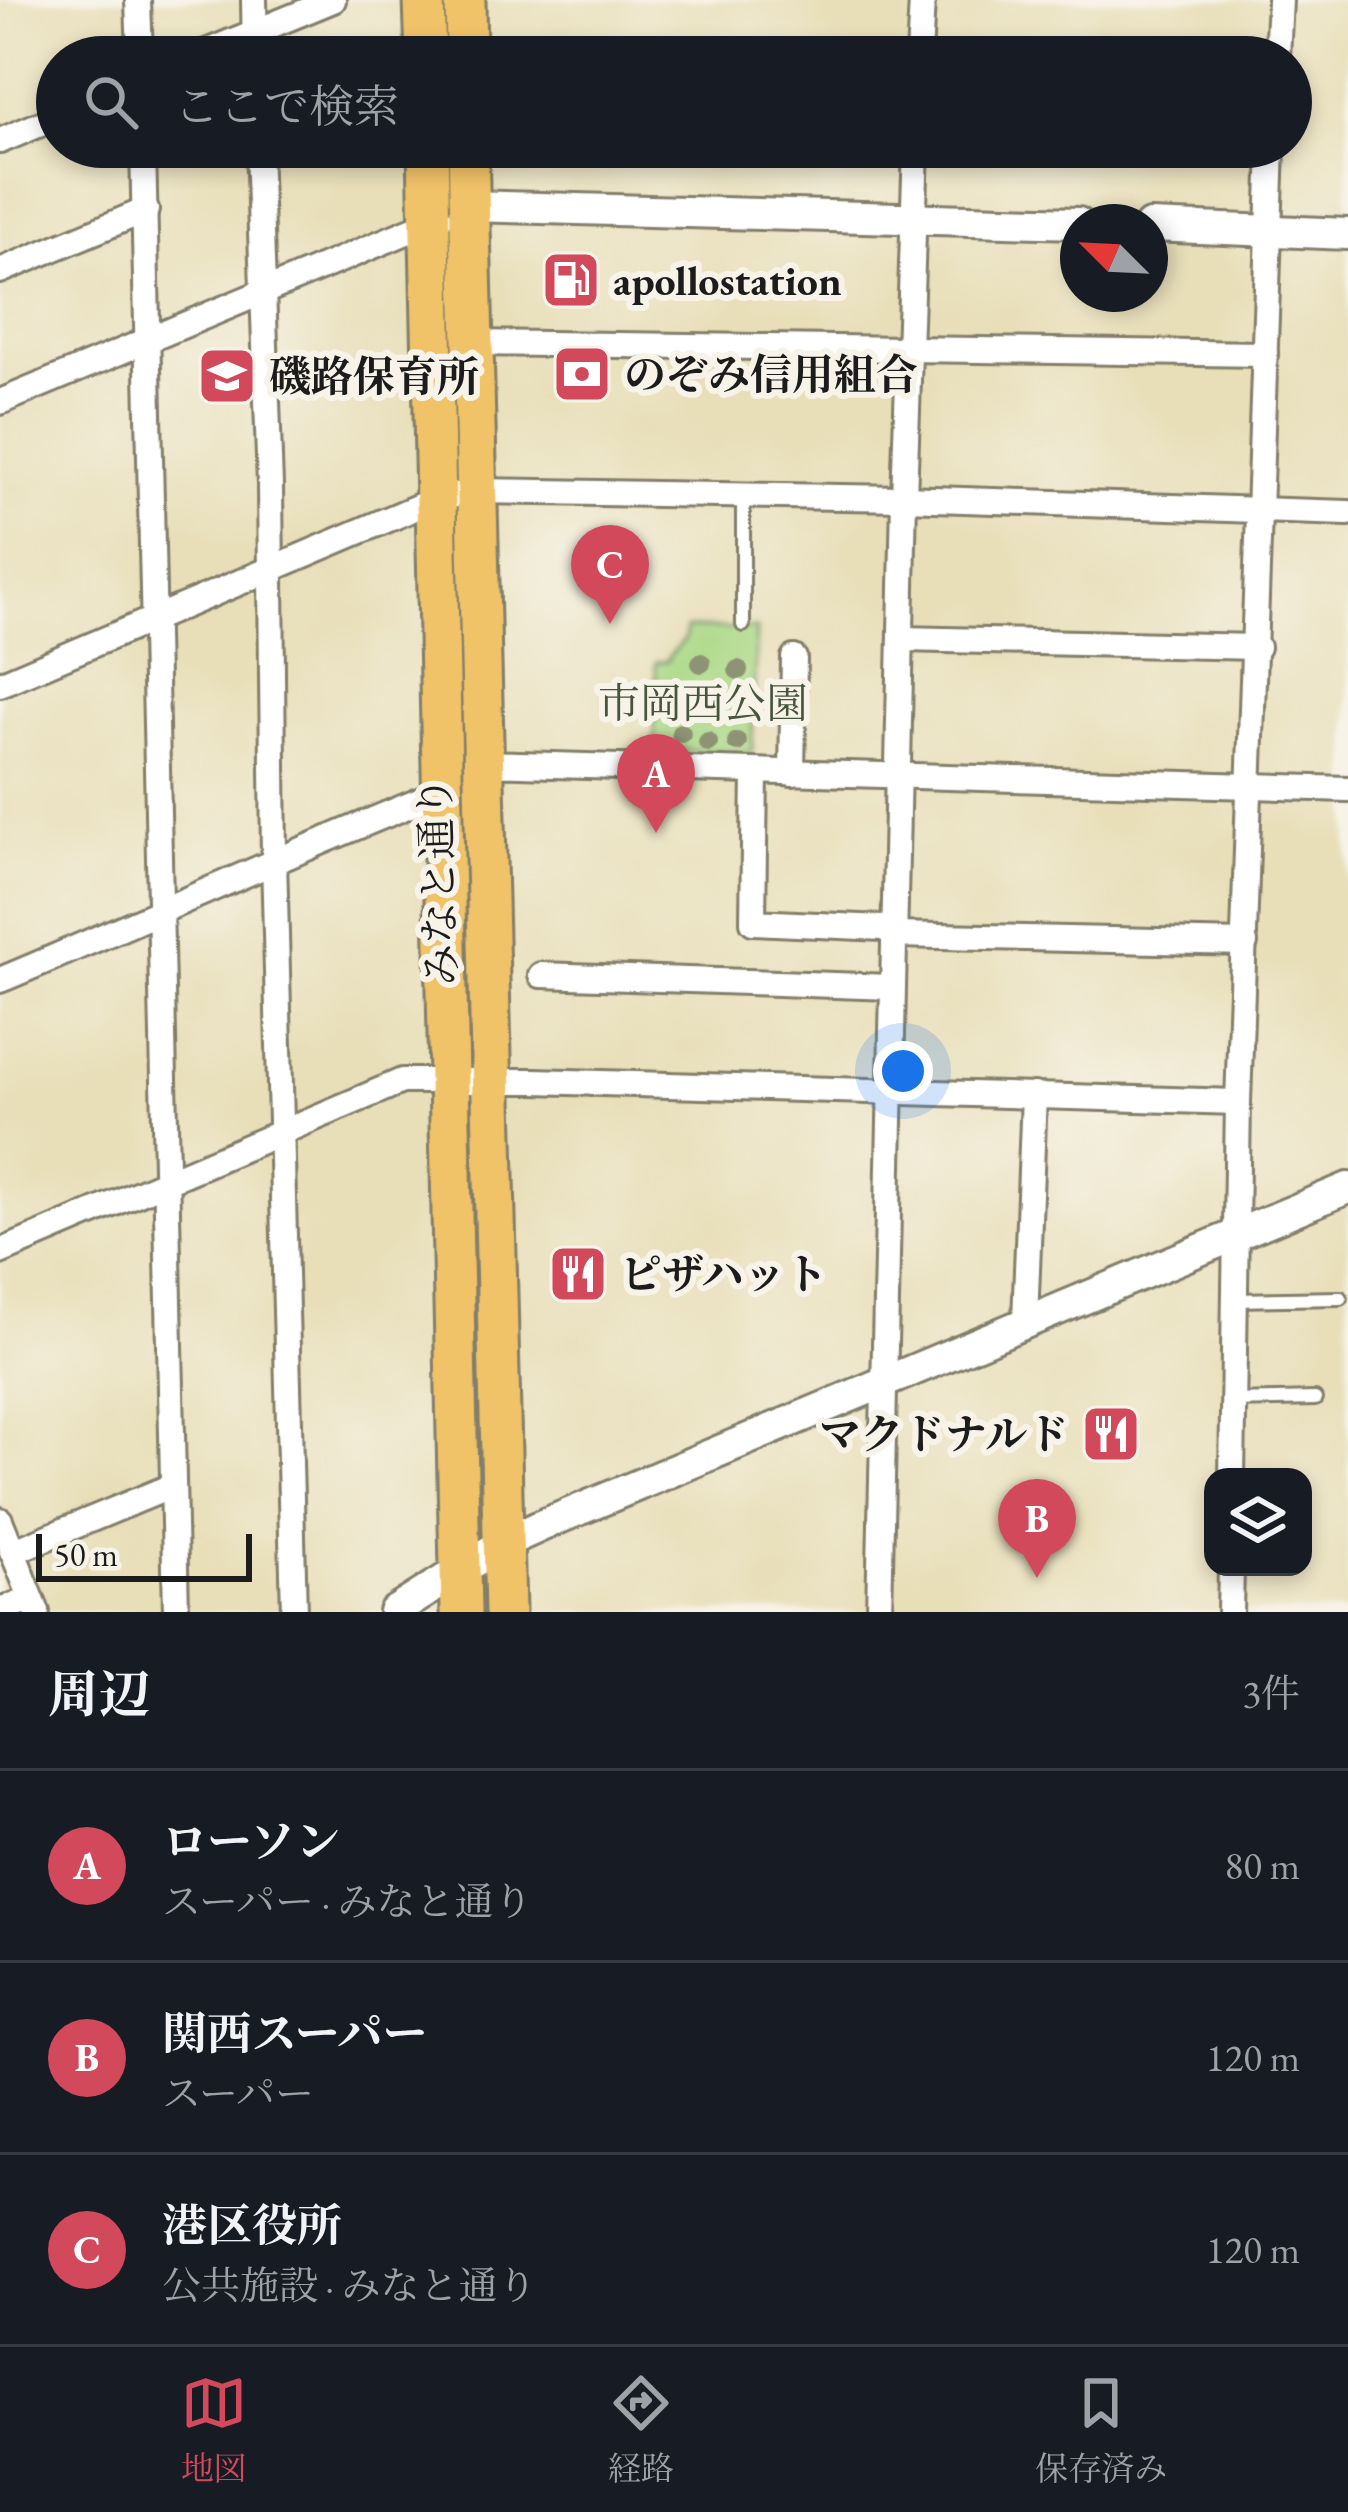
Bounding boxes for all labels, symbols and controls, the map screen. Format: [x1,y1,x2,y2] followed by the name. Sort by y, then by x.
[36,36,1312,168] search box
[78,69,144,135] icon: search
[174,77,399,135] text: ここで検索
[1060,204,1168,312] north arrow
[540,249,602,311] fuel station icon: apollostation
[613,253,842,308] place label: apollostation
[551,343,613,405] bank icon: のぞみ信用組合
[196,345,258,407] school or university icon: 磯路保育所
[624,347,918,402] place label: のぞみ信用組合
[269,349,479,404] place label: 磯路保育所
[571,525,649,624] pin: C
[598,676,808,731] park label: 市岡西公園
[617,734,695,833] pin: A
[407,775,469,987] street label: みなと通り
[873,1041,933,1101] your location
[547,1243,609,1305] restaurant icon: ピザハット
[620,1247,827,1302] place label: ピザハット
[1080,1403,1142,1465] restaurant icon: マクドナルド
[819,1407,1069,1462] place label: マクドナルド
[1204,1468,1312,1576] map controls
[1204,1468,1312,1576] button: layers
[998,1479,1076,1578] pin: B
[36,1528,252,1581] scale bar
[54,1533,118,1576] text: 50 m
[48,1661,150,1727] text: 周辺
[1242,1668,1300,1719] text: 3件
[162,1812,340,1870] text: ローソン
[73,1840,101,1891] text: A
[1224,1840,1300,1891] text: 80 m
[162,1876,533,1927] text: スーパー · みなと通り
[162,2004,428,2062] text: 関西スーパー
[75,2032,99,2083] text: B
[1206,2032,1300,2083] text: 120 m
[162,2068,314,2119] text: スーパー
[162,2196,342,2254] text: 港区役所
[73,2224,101,2275] text: C
[1206,2224,1300,2275] text: 120 m
[162,2260,536,2311] text: 公共施設 · みなと通り
[181,2370,247,2490] tab: 地図
[608,2370,674,2490] tab: 経路
[1035,2370,1167,2490] tab: 保存済み

